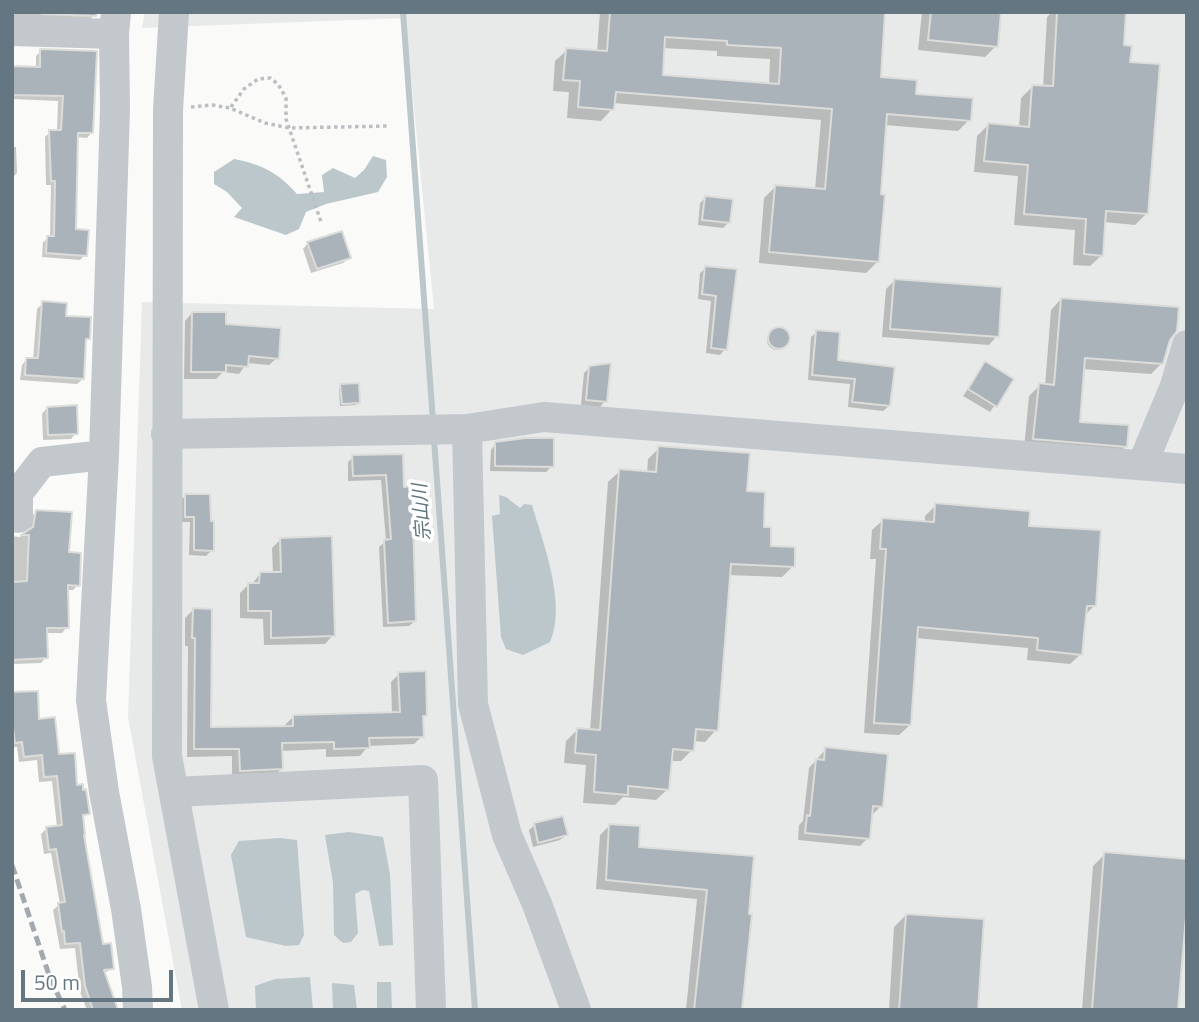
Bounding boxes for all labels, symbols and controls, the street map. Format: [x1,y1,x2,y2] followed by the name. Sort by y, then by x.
[410,483,436,541] water label: 宗山川
[24,956,177,1000] scale bar
[34,966,80,998] text: 50 m

